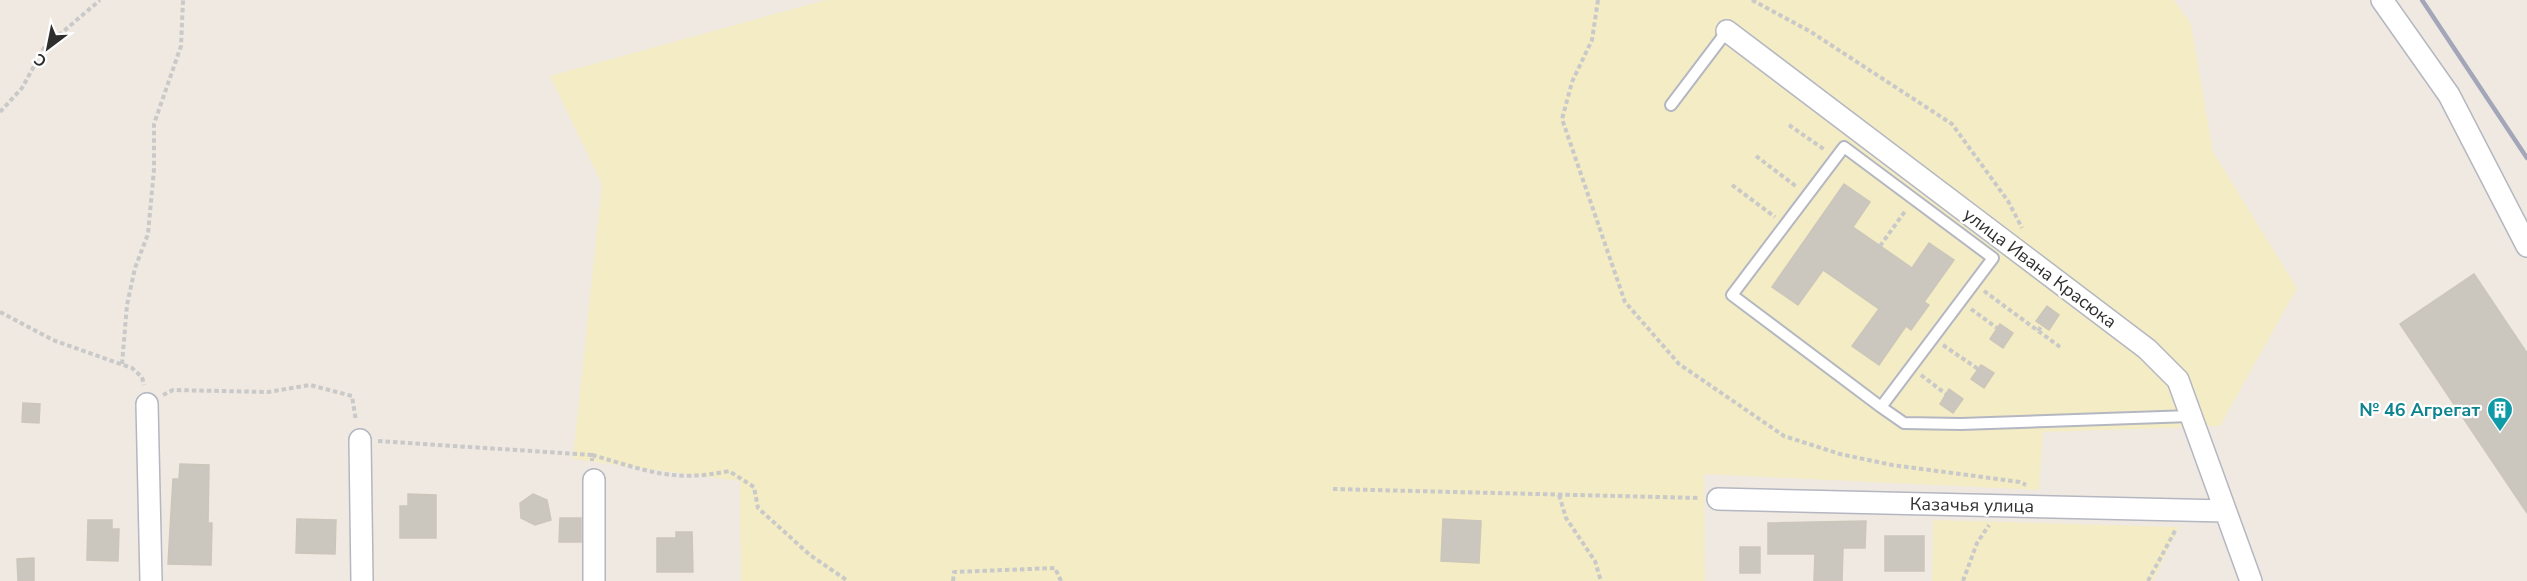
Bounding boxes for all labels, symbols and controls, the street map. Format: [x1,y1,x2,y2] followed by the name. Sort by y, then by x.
[18,18,78,78] north arrow
[30,48,51,72] text: С
[1958,202,2122,334] street label: улица Ивана Красюка
[2485,395,2515,433] building icon: № 46 Агрегат
[2359,398,2480,422] place label: № 46 Агрегат
[1910,492,2034,518] street label: Казачья улица

